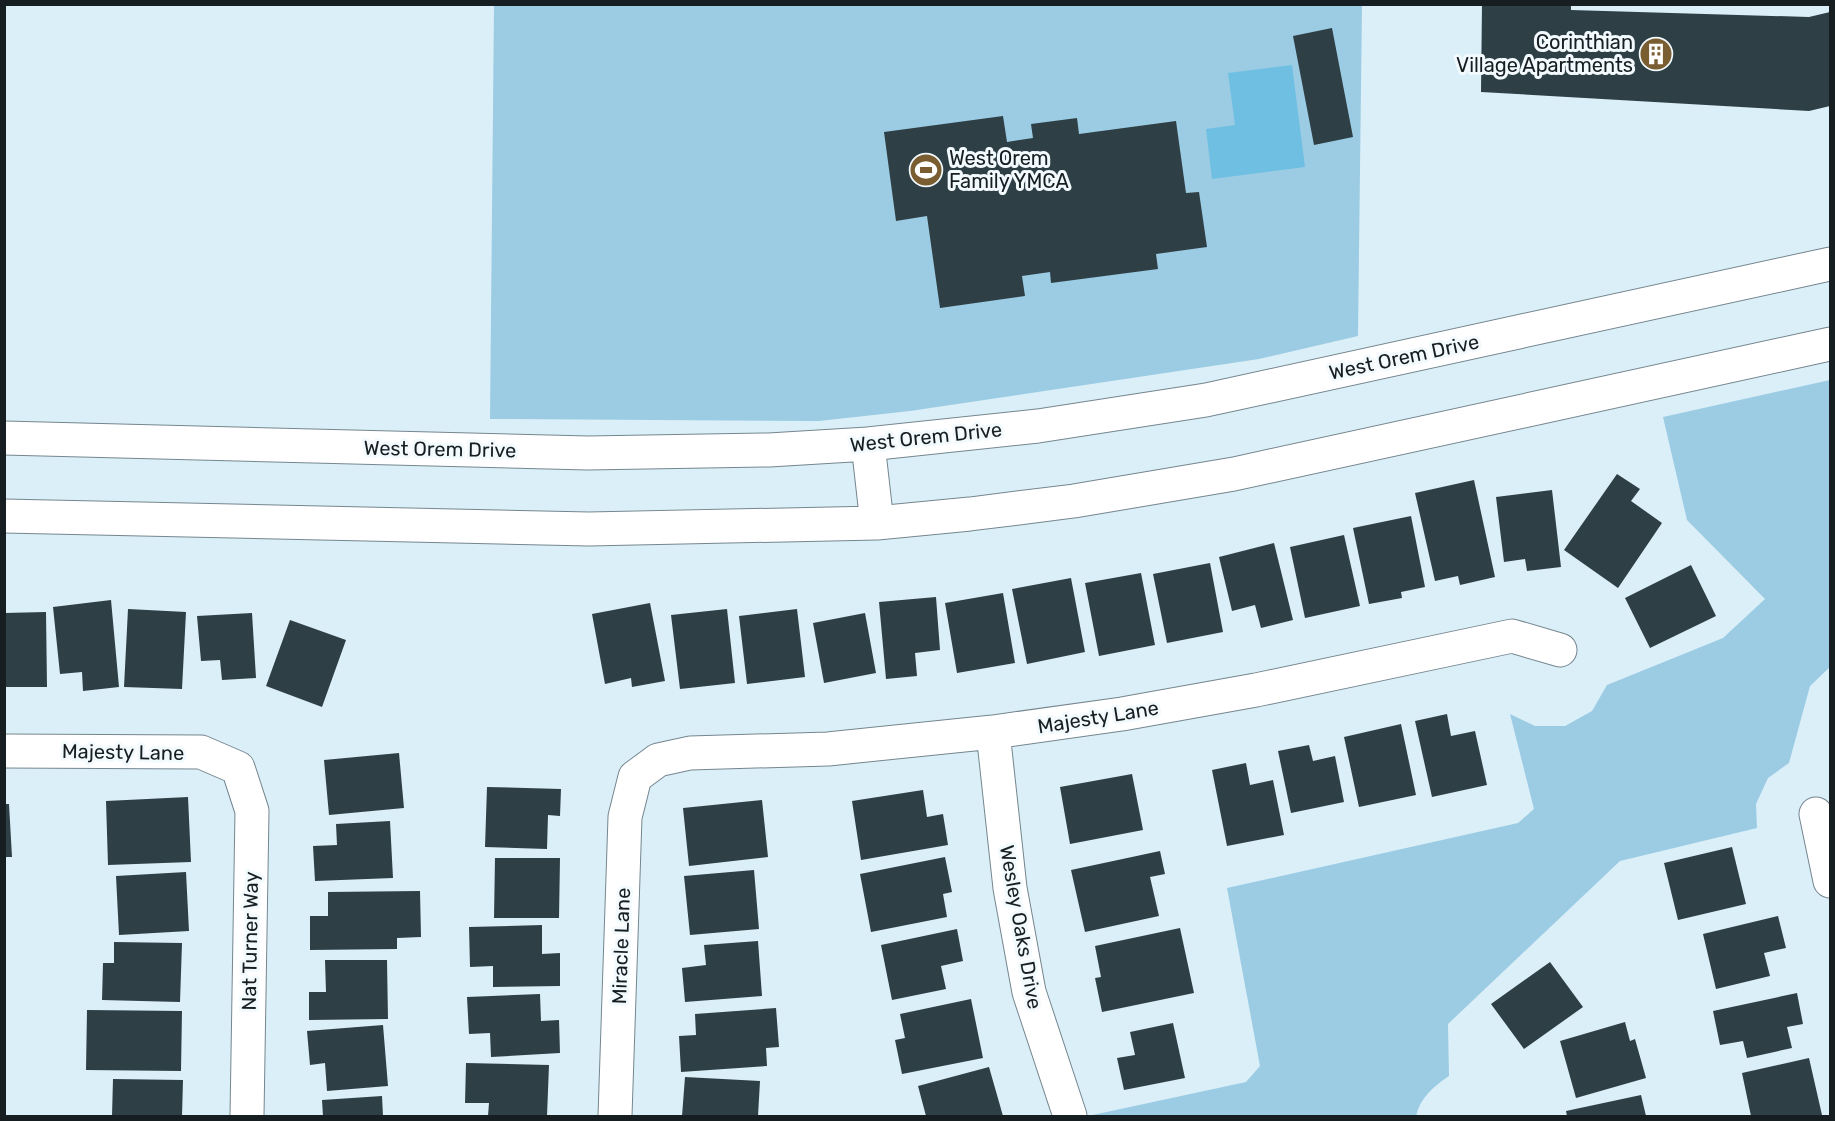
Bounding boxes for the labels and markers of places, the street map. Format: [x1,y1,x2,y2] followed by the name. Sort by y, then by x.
[1456,30,1633,77] place label: Corinthian Village Apartments
[1638,36,1674,72] building icon: Corinthian Village Apartments
[949,146,1069,193] place label: West Orem Family YMCA
[908,152,944,188] sports icon: West Orem Family YMCA

